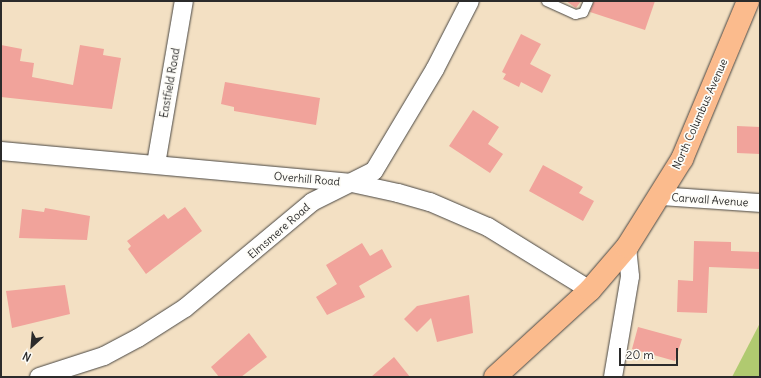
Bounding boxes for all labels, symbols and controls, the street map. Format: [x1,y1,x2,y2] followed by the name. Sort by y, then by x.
[157,47,183,119] street label: Eastfield Road
[670,57,730,171] street label: North Columbus Avenue
[273,170,341,188] street label: Overhill Road
[671,191,749,209] street label: Carwall Avenue
[245,201,313,261] street label: Elmsmere Road
[12,326,52,366] north arrow
[621,340,680,366] scale bar
[626,347,654,362] text: 20 m
[20,349,33,365] text: N

